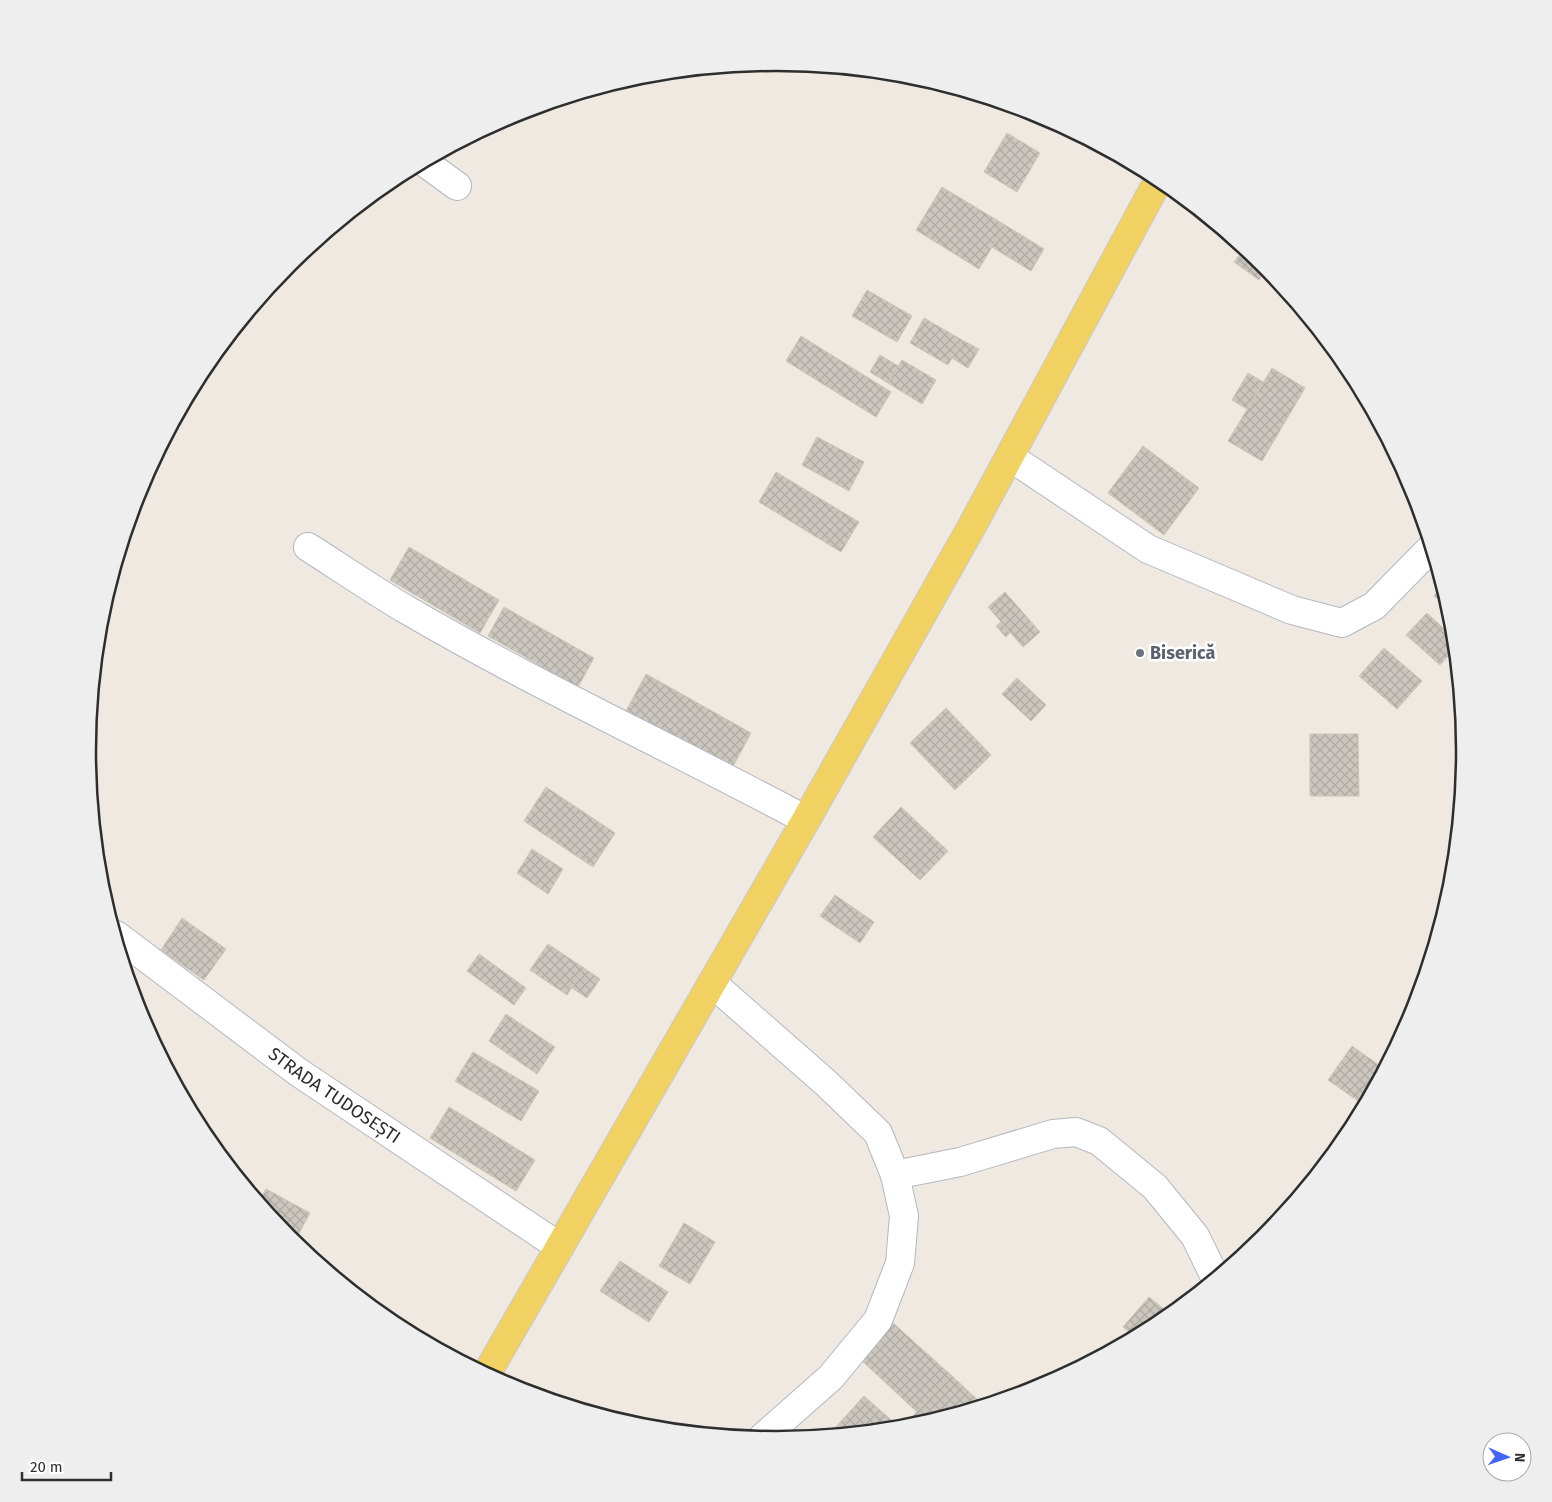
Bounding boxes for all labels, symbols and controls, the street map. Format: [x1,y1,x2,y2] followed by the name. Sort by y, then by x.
[1150,642,1216,664] place label: Biserică
[1134,647,1146,659] marker: Biserică
[264,1043,405,1148] street label: STRADA TUDOSEȘTI
[1482,1432,1532,1482] north arrow
[22,1450,111,1482] scale bar
[1511,1452,1528,1462] text: N
[30,1458,63,1476] text: 20 m

